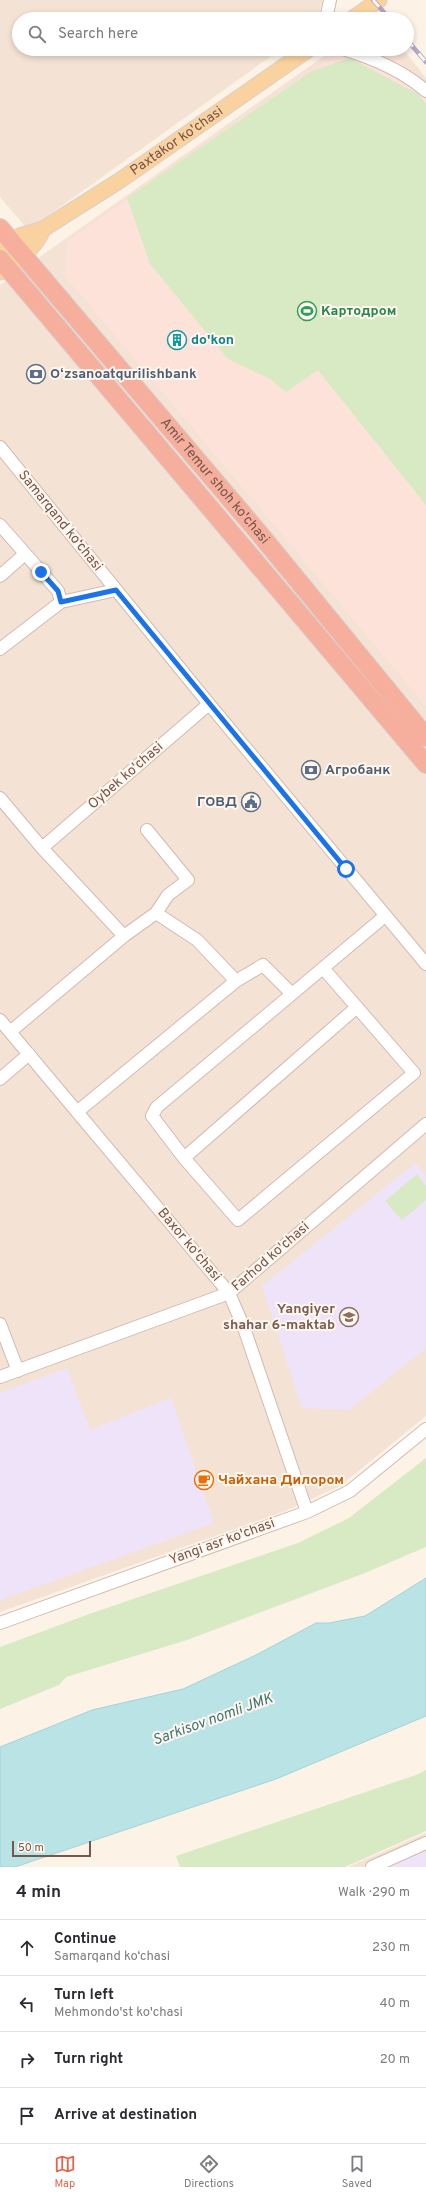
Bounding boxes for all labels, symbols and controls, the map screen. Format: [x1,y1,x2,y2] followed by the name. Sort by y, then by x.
[12,12,414,56] search box
[26,23,48,45] icon: search
[58,25,138,44] text: Search here
[127,103,227,179] street label: Paxtakor ko'chasi
[296,300,318,322] sports icon: Картодром
[321,303,396,320] place label: Картодром
[166,329,188,351] building icon: do'kon
[191,332,234,349] place label: do'kon
[25,363,47,385] bank icon: Oʻzsanoatqurilishbank
[50,366,197,383] place label: Oʻzsanoatqurilishbank
[157,414,273,548] street label: Amir Temur shoh ko'chasi
[14,467,106,575] street label: Samarqand ko‘chasi
[32,563,50,581] route end
[85,739,167,813] street label: Oybek ko'chasi
[300,759,322,781] bank icon: Агробанк
[325,762,391,779] place label: Агробанк
[240,791,262,813] public building icon: ГОВД
[197,794,237,811] place label: ГОВД
[337,860,355,878] route start
[153,1205,225,1285] street label: Baxor ko'chasi
[229,1219,313,1295] street label: Farhod ko'chasi
[223,1301,335,1334] place label: Yangiyer shahar 6-maktab
[338,1306,360,1328] school or university icon: Yangiyer shahar 6-maktab
[193,1469,215,1491] cafe icon: Чайхана Дилором
[218,1472,344,1489] place label: Чайхана Дилором
[167,1515,277,1569] street label: Yangi asr ko'chasi
[150,1689,276,1751] water label: Sarkisov nomli JMK
[12,1839,91,1858] scale bar
[18,1841,44,1855] text: 50 m
[16,1882,61,1904] text: 4 min
[338,1885,410,1901] text: Walk · 290 m
[54,1930,116,1949] text: Continue
[16,1937,38,1959] icon: ahead
[372,1940,410,1956] text: 230 m
[54,1949,170,1965] text: Samarqand ko‘chasi
[54,1986,114,2005] text: Turn left
[16,1993,38,2015] icon: left
[380,1996,410,2012] text: 40 m
[54,2005,183,2021] text: Mehmondo'st ko'chasi
[16,2049,38,2071] icon: right
[54,2050,123,2069] text: Turn right
[380,2052,410,2068] text: 20 m
[16,2105,38,2127] icon: arrive
[54,2106,197,2125] text: Arrive at destination
[54,2153,76,2191] tab: Map
[184,2153,234,2191] tab: Directions
[342,2153,372,2191] tab: Saved

